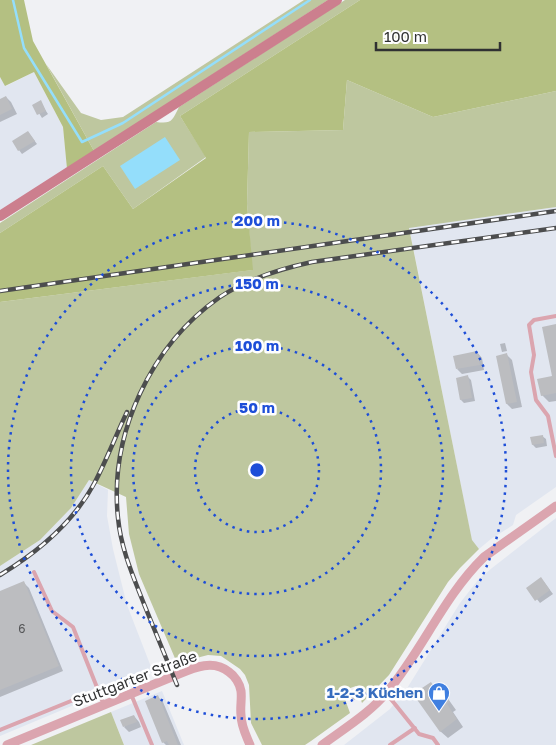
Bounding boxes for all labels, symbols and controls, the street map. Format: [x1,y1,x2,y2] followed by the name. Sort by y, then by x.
[376,20,500,52] scale bar
[384,27,427,45] text: 100 m
[234,211,280,229] text: 200 m
[235,274,279,292] text: 150 m
[235,336,279,354] text: 100 m
[239,398,275,416] text: 50 m
[248,461,266,479] centre of rings
[18,621,26,636] house number: 6
[70,646,199,710] street label: Stuttgarter Straße
[427,681,451,712] shop icon: 1-2-3 Küchen
[327,683,423,701] place label: 1-2-3 Küchen

